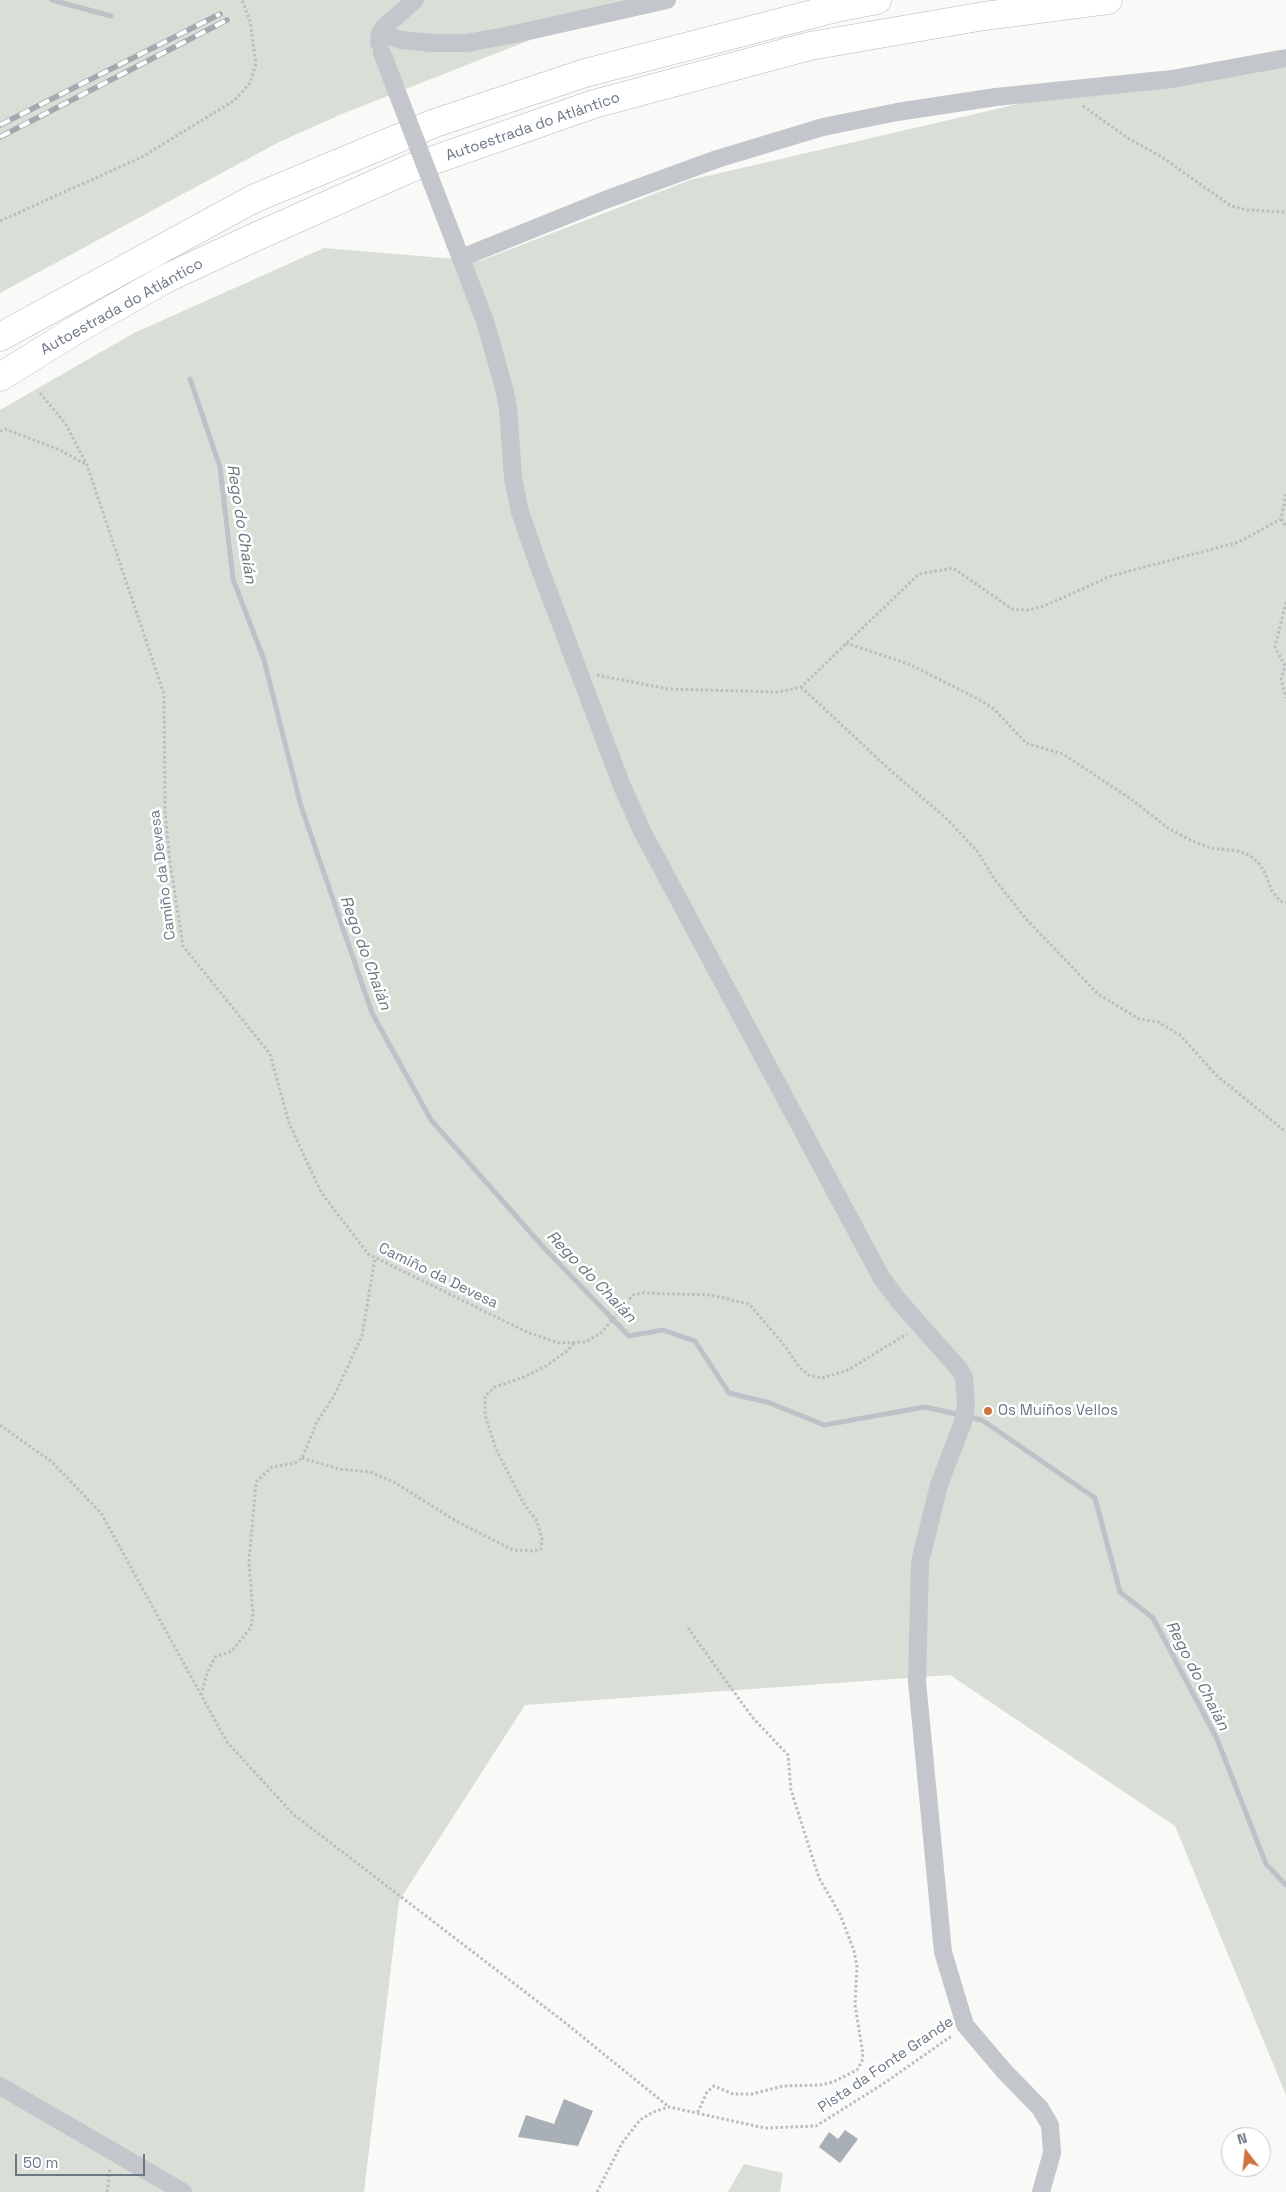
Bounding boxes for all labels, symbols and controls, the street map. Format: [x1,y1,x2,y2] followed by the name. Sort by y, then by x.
[444,89,622,165] street label: Autoestrada do Atlántico
[38,255,206,359] street label: Autoestrada do Atlántico
[222,463,260,585] water label: Rego do Chaián
[146,809,180,941] street label: Camiño da Devesa
[335,893,395,1013] water label: Rego do Chaián
[542,1227,640,1327] water label: Rego do Chaián
[375,1239,501,1313] street label: Camiño da Devesa
[998,1402,1118,1420] place label: Os Muíños Vellos
[982,1405,994,1417] marker: Os Muíños Vellos
[1161,1618,1233,1734] water label: Rego do Chaián
[815,2013,957,2117] street label: Pista da Fonte Grande
[1221,2127,1271,2177] north arrow
[1235,2129,1249,2148] text: N
[18,2144,148,2176] scale bar
[23,2153,58,2172] text: 50 m

